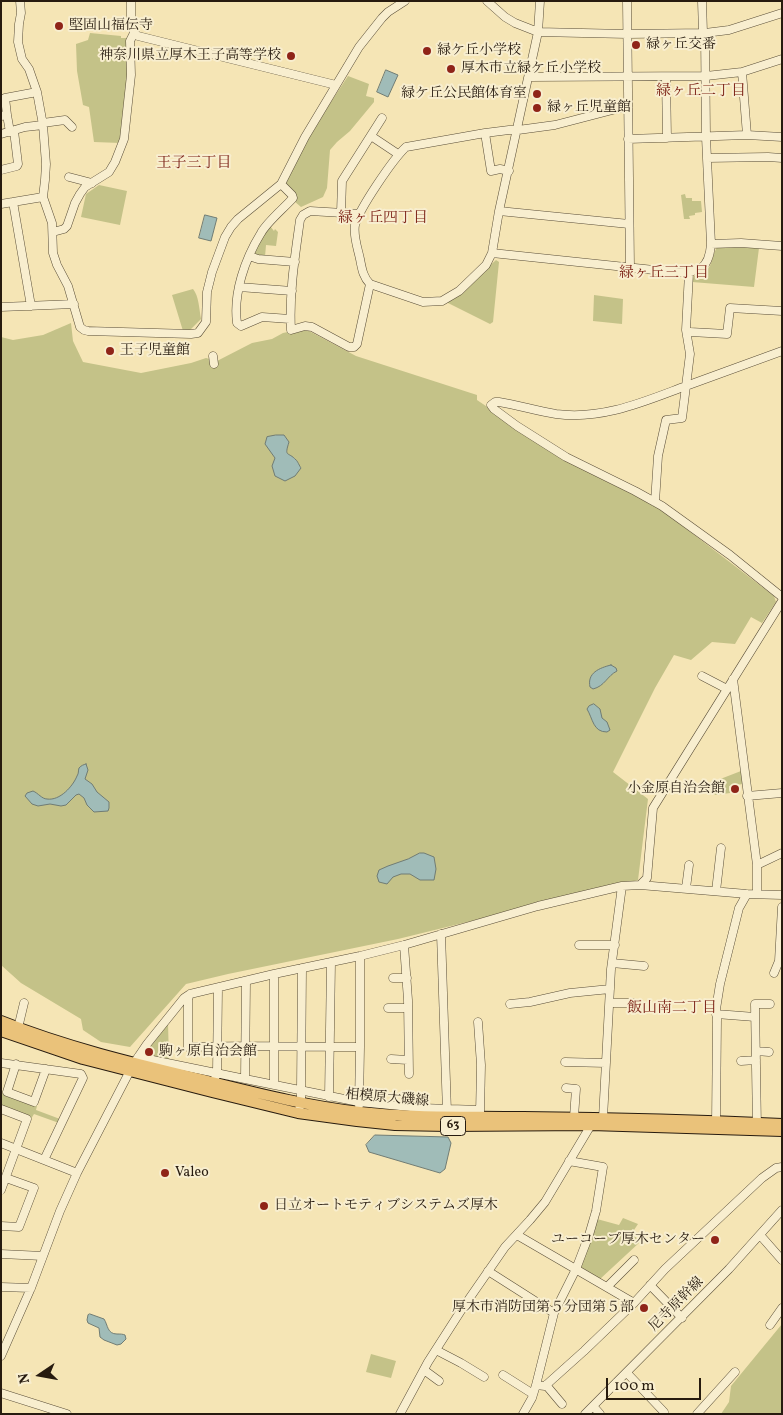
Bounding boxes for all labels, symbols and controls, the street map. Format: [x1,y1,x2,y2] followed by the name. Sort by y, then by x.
[69,18,153,34] place label: 堅固山福伝寺
[53,20,65,32] marker: 堅固山福伝寺
[646,37,716,53] place label: 緑ヶ丘交番
[630,39,642,51] marker: 緑ヶ丘交番
[437,43,521,59] place label: 緑ケ丘小学校
[421,45,433,57] marker: 緑ケ丘小学校
[99,48,281,64] place label: 神奈川県立厚木王子高等学校
[285,50,297,62] marker: 神奈川県立厚木王子高等学校
[461,61,601,77] place label: 厚木市立緑ケ丘小学校
[445,63,457,75] marker: 厚木市立緑ケ丘小学校
[656,83,746,101] district label: 緑ヶ丘二丁目
[401,86,527,102] place label: 緑ケ丘公民館体育室
[531,88,543,100] marker: 緑ケ丘公民館体育室
[547,100,631,116] place label: 緑ヶ丘児童館
[531,102,543,114] marker: 緑ヶ丘児童館
[157,155,231,173] district label: 王子三丁目
[338,210,428,228] district label: 緑ヶ丘四丁目
[619,265,709,283] district label: 緑ヶ丘三丁目
[120,343,190,359] place label: 王子児童館
[104,345,116,357] marker: 王子児童館
[627,781,725,797] place label: 小金原自治会館
[729,783,741,795] marker: 小金原自治会館
[627,1000,717,1018] district label: 飯山南二丁目
[159,1044,257,1060] place label: 駒ヶ原自治会館
[143,1046,155,1058] marker: 駒ヶ原自治会館
[344,1087,430,1111] street label: 相模原大磯線
[440,1116,466,1136] road number: 63
[175,1165,209,1181] place label: Valeo
[159,1167,171,1179] marker: Valeo
[274,1198,498,1214] place label: 日立オートモティブシステムズ厚木
[258,1200,270,1212] marker: 日立オートモティブシステムズ厚木
[551,1232,705,1248] place label: ユーコープ厚木センター
[709,1234,721,1246] marker: ユーコープ厚木センター
[646,1274,708,1336] street label: 尼寺原幹線
[452,1300,634,1316] place label: 厚木市消防団第５分団第５部
[638,1302,650,1314] marker: 厚木市消防団第５分団第５部
[15,1350,65,1400] north arrow
[608,1368,703,1400] scale bar
[14,1371,35,1385] text: N
[614,1376,654,1397] text: 100 m

